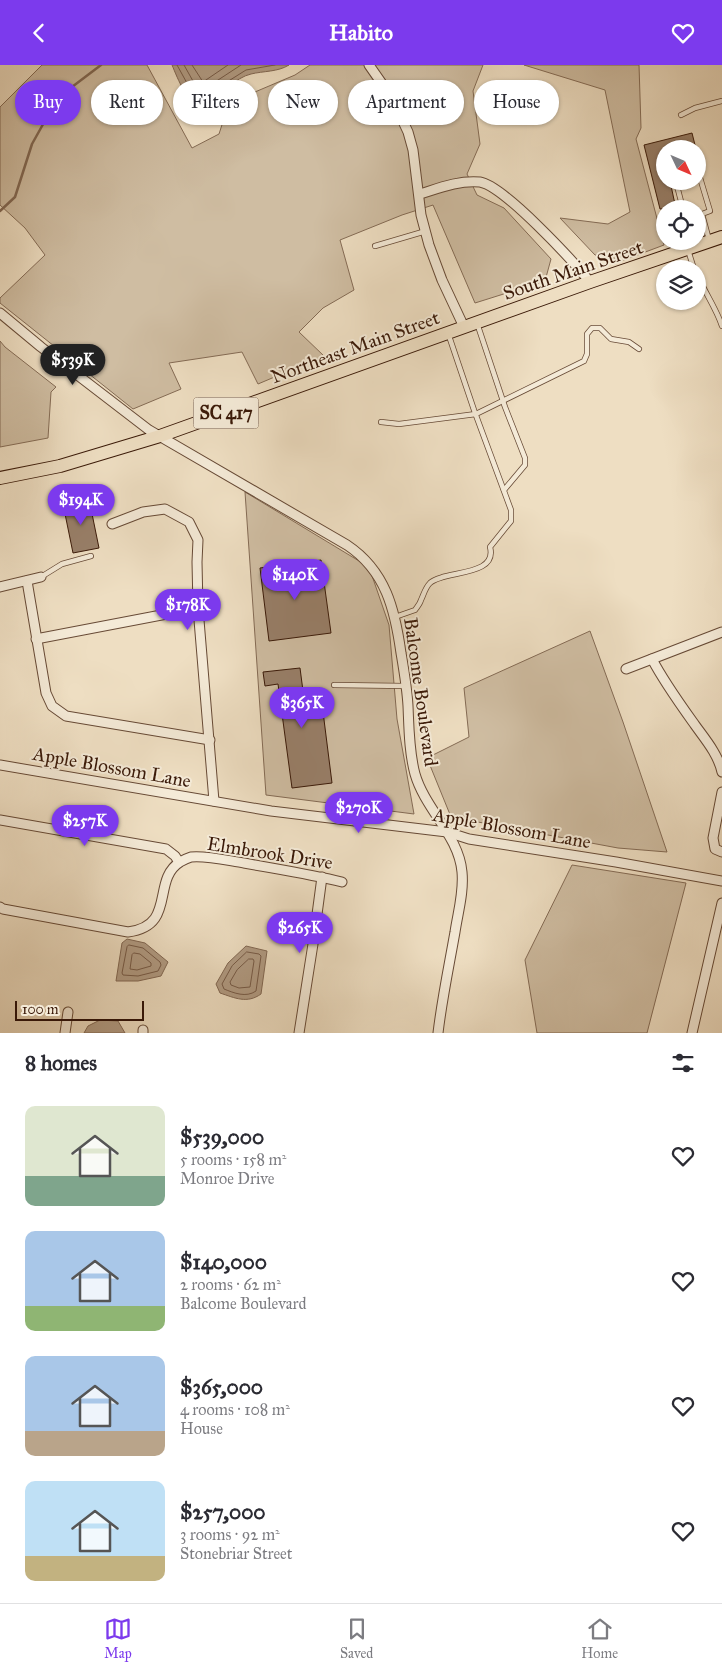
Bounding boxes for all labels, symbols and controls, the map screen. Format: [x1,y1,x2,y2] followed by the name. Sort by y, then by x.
[25,19,53,47] icon: back
[329,19,393,46] text: Habito
[669,19,697,47] icon: heart
[15,80,81,125] chip: Buy
[91,80,163,125] chip: Rent
[173,80,258,125] chip: Filters
[268,80,338,125] chip: New
[348,80,464,125] chip: Apartment
[474,80,559,125] chip: House
[656,140,706,190] north arrow
[656,140,706,310] map controls
[656,200,706,250] button: locate
[500,235,646,305] street label: South Main Street
[656,260,706,310] button: layers
[267,306,443,388] street label: Northeast Main Street
[38,343,108,386] pin: $539K
[51,350,95,369] text: $539K
[194,397,258,428] road number: SC 417
[46,483,116,526] pin: $194K
[59,490,103,509] text: $194K
[260,559,330,601] pin: $140K
[272,565,318,584] text: $140K
[153,589,223,631] pin: $178K
[166,595,210,614] text: $178K
[399,616,443,768] street label: Balcome Boulevard
[267,687,337,729] pin: $365K
[281,693,324,712] text: $365K
[30,742,193,792] street label: Apple Blossom Lane
[324,791,394,834] pin: $270K
[336,798,382,817] text: $270K
[430,803,593,853] street label: Apple Blossom Lane
[50,805,120,847] pin: $257K
[63,811,107,830] text: $257K
[205,832,335,874] street label: Elmbrook Drive
[265,911,335,954] pin: $265K
[278,918,322,937] text: $265K
[15,998,144,1021] scale bar
[22,1001,59,1018] text: 100 m
[669,1049,697,1077] icon: filters
[25,1050,97,1076] text: 8 homes
[180,1124,264,1150] text: $539,000
[65,1126,125,1186] icon: home
[669,1142,697,1170] icon: heart
[180,1150,286,1169] text: 5 rooms · 158 m²
[180,1169,274,1188] text: Monroe Drive
[180,1249,267,1275] text: $140,000
[65,1251,125,1311] icon: home
[669,1267,697,1295] icon: heart
[180,1275,281,1294] text: 2 rooms · 62 m²
[180,1294,307,1313] text: Balcome Boulevard
[180,1374,263,1400] text: $365,000
[65,1376,125,1436] icon: home
[669,1392,697,1420] icon: heart
[180,1400,290,1419] text: 4 rooms · 108 m²
[180,1419,223,1438] text: House
[180,1499,266,1525] text: $257,000
[65,1501,125,1561] icon: home
[669,1517,697,1545] icon: heart
[180,1525,280,1544] text: 3 rooms · 92 m²
[180,1544,292,1563] text: Stonebriar Street
[104,1615,132,1662] tab: Map
[340,1615,373,1662] tab: Saved
[581,1615,618,1662] tab: Home

